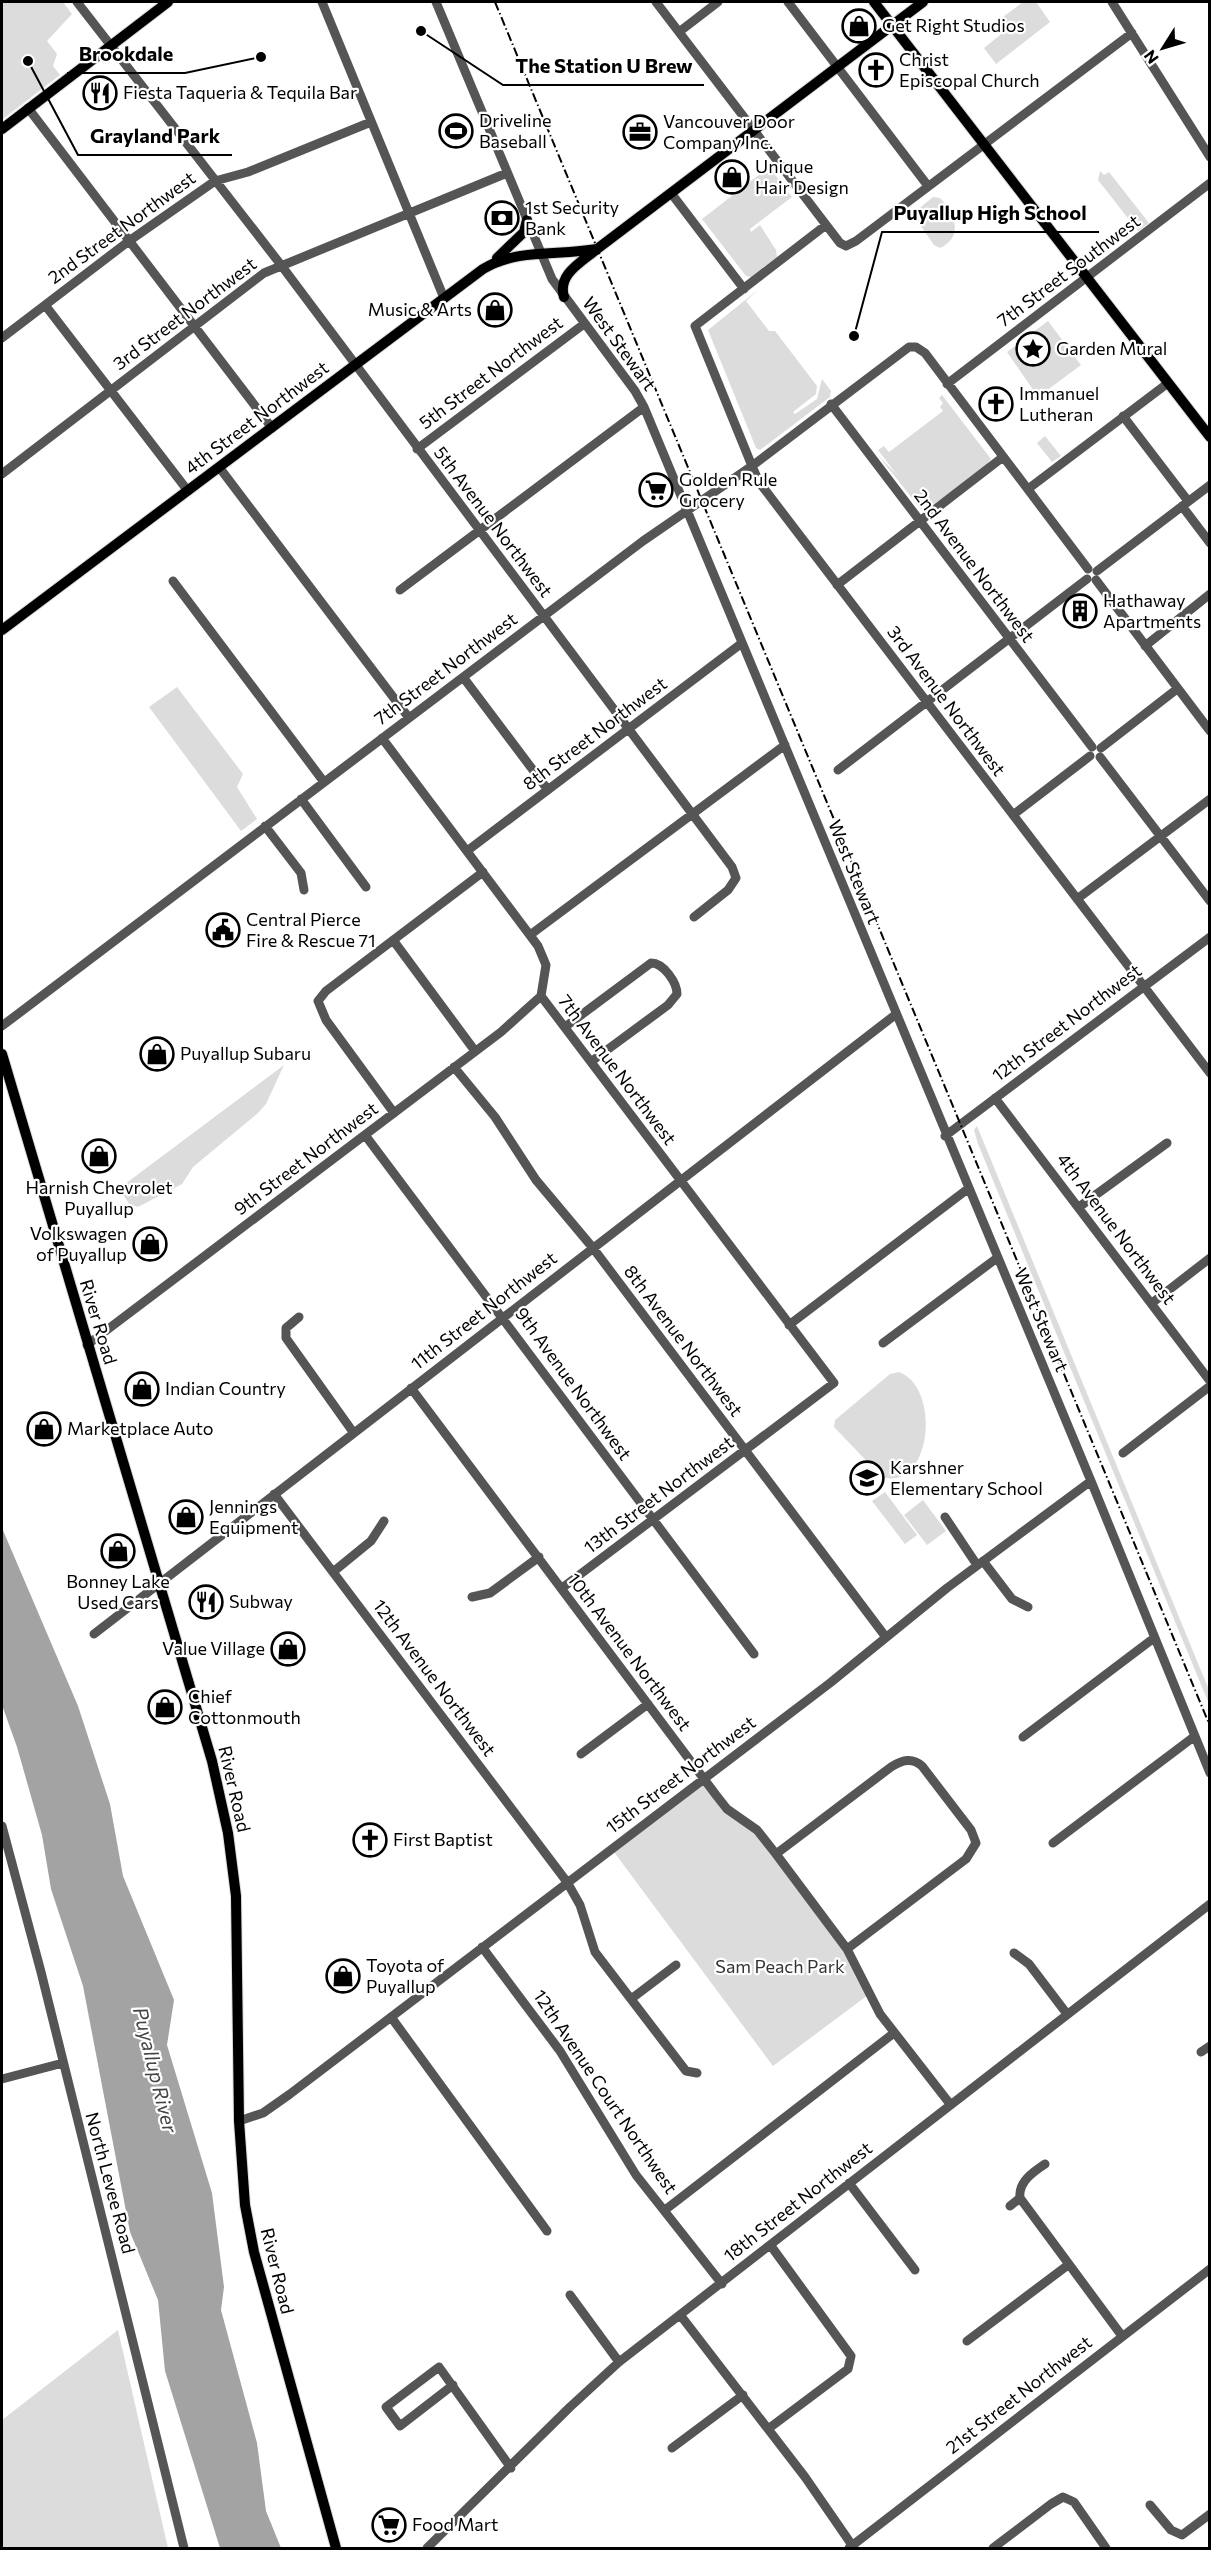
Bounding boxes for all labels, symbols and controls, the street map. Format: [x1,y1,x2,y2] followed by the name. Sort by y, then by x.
[841,8,877,44] shop icon: Get Right Studios
[882,14,1025,36] place label: Get Right Studios
[1133,18,1193,78] north arrow
[67,35,185,73] callout: Brookdale
[79,41,173,65] text: Brookdale
[503,47,704,85] callout: The Station U Brew
[1139,47,1162,68] text: N
[899,48,1040,91] place label: Christ Episcopal Church
[858,52,894,88] church icon: Christ Episcopal Church
[515,53,693,77] text: The Station U Brew
[82,75,118,111] restaurant icon: Fiesta Taqueria & Tequila Bar
[123,81,357,103] place label: Fiesta Taqueria & Tequila Bar
[479,109,552,152] place label: Driveline Baseball
[663,110,795,153] place label: Vancouver Door Company Inc.
[438,113,474,149] sports icon: Driveline Baseball
[622,114,658,150] office icon: Vancouver Door Company Inc.
[78,117,232,155] callout: Grayland Park
[90,123,221,147] text: Grayland Park
[755,155,849,198] place label: Unique Hair Design
[714,159,750,195] shop icon: Unique Hair Design
[44,166,199,288] street label: 2nd Street Northwest
[882,194,1099,232] callout: Puyallup High School
[525,196,619,239] place label: 1st Security Bank
[484,200,520,236] bank icon: 1st Security Bank
[893,200,1087,224] text: Puyallup High School
[993,209,1144,331] street label: 7th Street Southwest
[109,252,260,374] street label: 3rd Street Northwest
[477,292,513,328] shop icon: Music & Arts
[578,292,661,395] street label: West Stewart
[368,298,472,320] place label: Music & Arts
[414,311,566,433] street label: 5th Street Northwest
[1015,331,1051,367] place icon: Garden Mural
[1056,337,1167,359] place label: Garden Mural
[180,356,333,478] street label: 4th Street Northwest
[1019,382,1099,425] place label: Immanuel Lutheran
[978,386,1014,422] church icon: Immanuel Lutheran
[430,442,558,601] street label: 5th Avenue Northwest
[679,468,777,511] place label: Golden Rule Grocery
[638,472,674,508] supermarket icon: Golden Rule Grocery
[910,485,1039,646] street label: 2nd Avenue Northwest
[1103,589,1201,632] place label: Hathaway Apartments
[1062,593,1098,629] building icon: Hathaway Apartments
[370,607,521,729] street label: 7th Street Northwest
[883,621,1011,780] street label: 3rd Avenue Northwest
[518,672,671,794] street label: 8th Street Northwest
[824,816,886,927] street label: West Stewart
[246,908,376,951] place label: Central Pierce Fire & Rescue 71
[205,912,241,948] public building icon: Central Pierce Fire & Rescue 71
[987,959,1145,1086] street label: 12th Street Northwest
[554,990,681,1149] street label: 7th Avenue Northwest
[139,1036,175,1072] shop icon: Puyallup Subaru
[180,1042,311,1064] place label: Puyallup Subaru
[229,1097,382,1219] street label: 9th Street Northwest
[81,1138,117,1174] shop icon: Harnish Chevrolet Puyallup
[1053,1148,1181,1308] street label: 4th Avenue Northwest
[25,1176,173,1219] place label: Harnish Chevrolet Puyallup
[30,1222,127,1265] place label: Volkswagen of Puyallup
[132,1226,168,1262] shop icon: Volkswagen of Puyallup
[406,1246,561,1374] street label: 11th Street Northwest
[620,1260,748,1420] street label: 8th Avenue Northwest
[1010,1264,1074,1375] street label: West Stewart
[76,1277,122,1367] street label: River Road
[511,1303,637,1464] street label: 9th Avenue Northwest
[124,1371,160,1407] shop icon: Indian Country
[165,1377,286,1399] place label: Indian Country
[26,1411,62,1447] shop icon: Marketplace Auto
[67,1417,214,1439] place label: Marketplace Auto
[579,1431,738,1558] street label: 13th Street Northwest
[890,1456,1043,1499] place label: Karshner Elementary School
[849,1460,885,1496] school or university icon: Karshner Elementary School
[209,1495,298,1538] place label: Jennings Equipment
[168,1499,204,1535] shop icon: Jennings Equipment
[100,1533,136,1569] shop icon: Bonney Lake Used Cars
[563,1568,696,1735] street label: 10th Avenue Northwest
[66,1570,170,1613] place label: Bonney Lake Used Cars
[188,1584,224,1620] restaurant icon: Subway
[229,1590,293,1612] place label: Subway
[369,1595,501,1760] street label: 12th Avenue Northwest
[270,1631,306,1667] shop icon: Value Village
[162,1637,265,1659] place label: Value Village
[188,1685,301,1728] place label: Chief Cottonmouth
[147,1689,183,1725] shop icon: Chief Cottonmouth
[601,1711,760,1838] street label: 15th Street Northwest
[214,1744,256,1834] street label: River Road
[352,1822,388,1858] church icon: First Baptist
[393,1828,493,1850] place label: First Baptist
[366,1954,445,1997] place label: Toyota of Puyallup
[715,1955,845,1977] park label: Sam Peach Park
[325,1958,361,1994] shop icon: Toyota of Puyallup
[529,1985,682,2198] street label: 12th Avenue Court Northwest
[129,2005,183,2136] water label: Puyallup River
[81,2110,140,2256] street label: North Levee Road
[719,2136,876,2266] street label: 18th Street Northwest
[257,2226,299,2316] street label: River Road
[941,2330,1096,2458] street label: 21st Street Northwest
[371,2507,407,2543] supermarket icon: Food Mart
[412,2513,498,2535] place label: Food Mart

